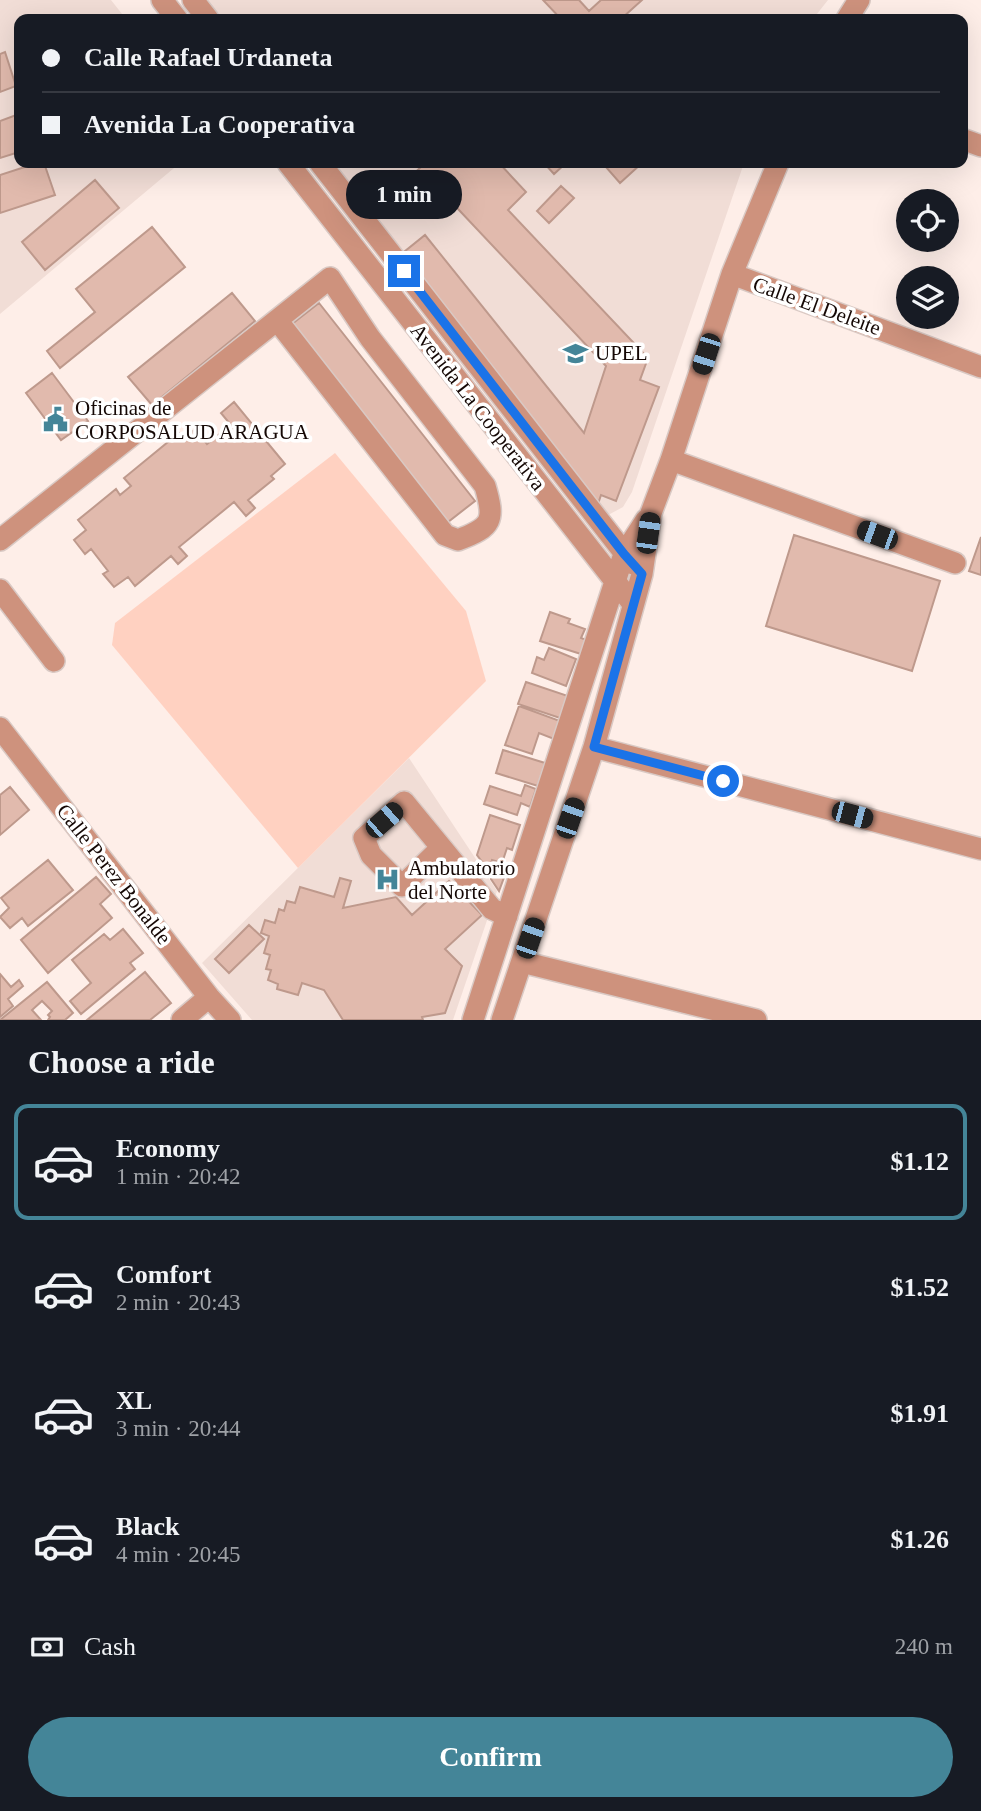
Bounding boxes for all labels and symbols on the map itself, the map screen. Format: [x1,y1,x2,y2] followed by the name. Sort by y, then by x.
[346,170,462,218] callout: 1 min
[388,255,420,287] route end
[750,272,884,340] street label: Calle El Deleite
[405,319,551,496] street label: Avenida La Cooperativa
[690,331,723,377] car
[561,339,589,367] school or university icon: UPEL
[595,341,648,365] place label: UPEL
[75,396,310,444] place label: Oficinas de CORPOSALUD ARAGUA
[41,406,69,434] public building icon: Oficinas de CORPOSALUD ARAGUA
[635,511,662,555] car
[854,518,901,552] car
[707,765,739,797] route start
[554,795,587,841] car
[362,798,407,842] car
[52,799,176,949] street label: Calle Perez Bonalde
[829,799,876,831] car
[408,856,515,904] place label: Ambulatorio del Norte
[374,866,402,894] hospital icon: Ambulatorio del Norte
[514,915,547,961] car

